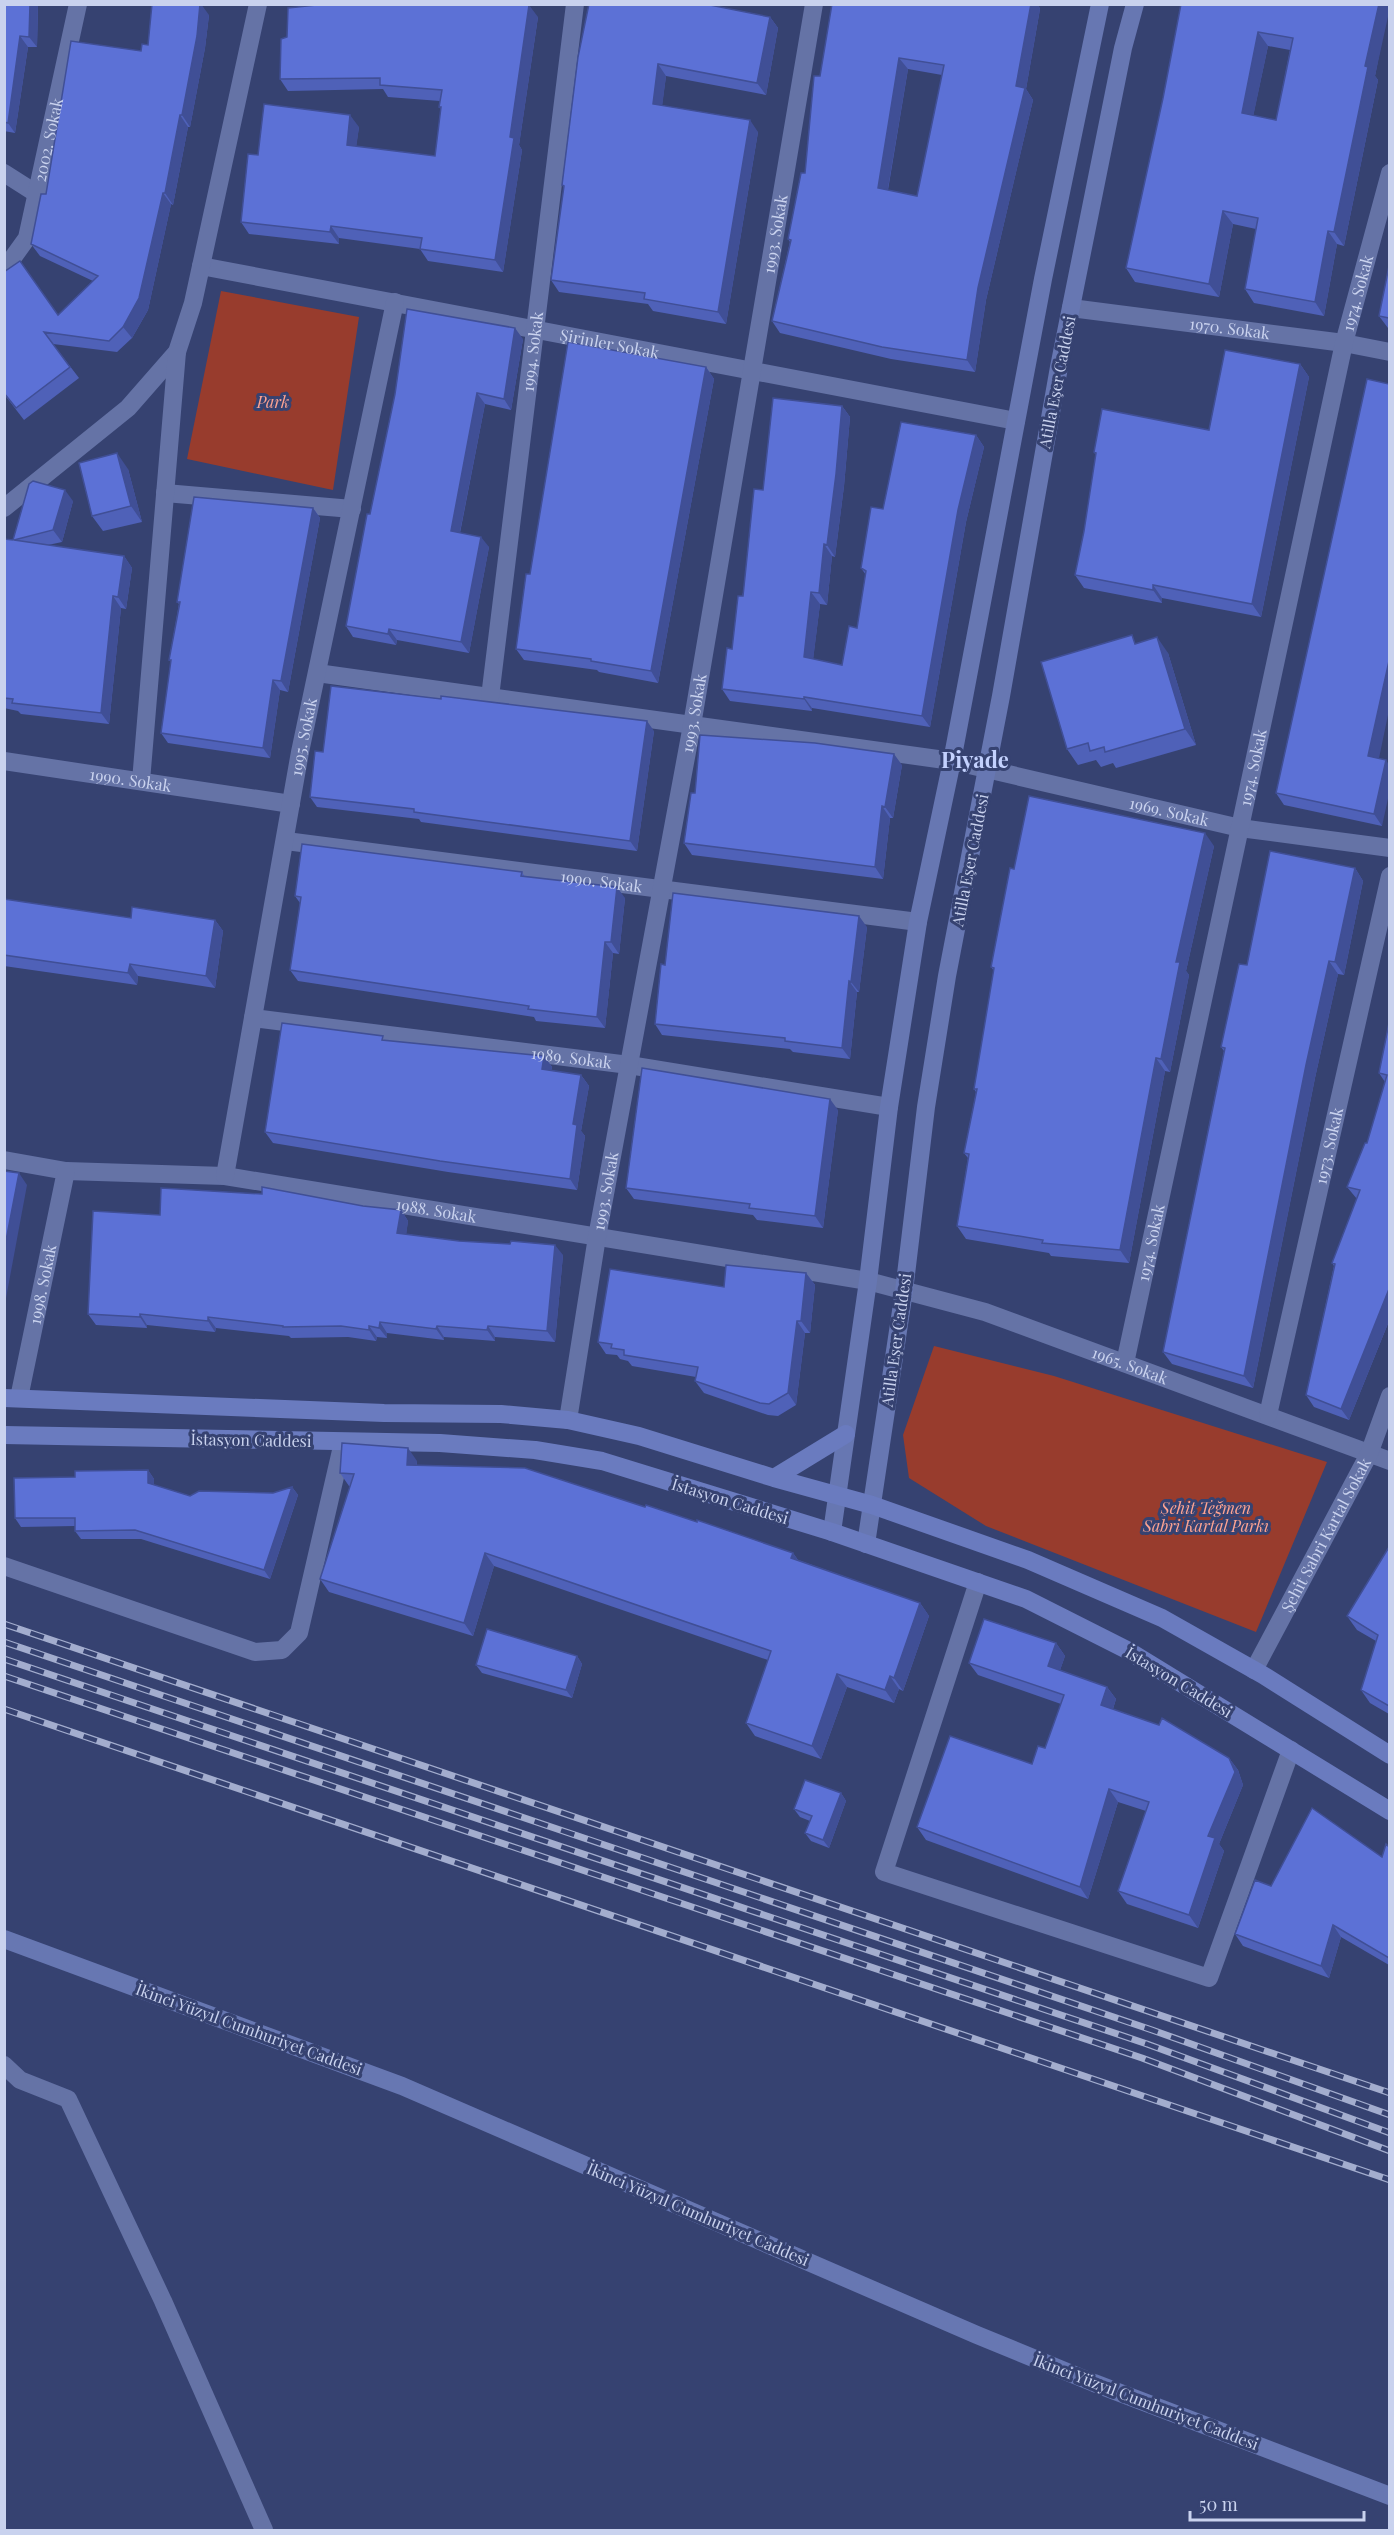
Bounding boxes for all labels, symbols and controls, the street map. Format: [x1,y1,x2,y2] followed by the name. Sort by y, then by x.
[29,96,67,183] street label: 2002. Sokak
[758,192,792,275] street label: 1993. Sokak
[1337,252,1377,334] street label: 1974. Sokak
[517,310,547,393] street label: 1994. Sokak
[1188,312,1271,343] street label: 1970. Sokak
[1033,314,1080,451] street label: Atilla Eşer Caddesi
[558,324,661,363] street label: Şirinler Sokak
[256,391,289,412] park label: Park
[676,672,711,754] street label: 1993. Sokak
[285,696,321,778] street label: 1995. Sokak
[1234,727,1271,808] street label: 1974. Sokak
[941,744,1009,774] district label: Piyade
[88,763,173,796] street label: 1990. Sokak
[946,792,993,929] street label: Atilla Eşer Caddesi
[1127,792,1211,830] street label: 1969. Sokak
[559,865,644,897] street label: 1990. Sokak
[530,1042,613,1073] street label: 1989. Sokak
[1310,1105,1347,1186] street label: 1973. Sokak
[587,1149,623,1232] street label: 1993. Sokak
[394,1193,478,1227] street label: 1988. Sokak
[1132,1202,1169,1283] street label: 1974. Sokak
[24,1242,61,1326] street label: 1998. Sokak
[876,1272,915,1409] street label: Atilla Eşer Caddesi
[1089,1341,1171,1389] street label: 1965. Sokak
[190,1428,312,1451] street label: İstasyon Caddesi
[1276,1454,1375,1616] street label: Şehit Sabri Kartal Sokak
[669,1473,791,1528] street label: İstasyon Caddesi
[1142,1497,1269,1536] park label: Şehit Teğmen Sabri Kartal Parkı
[1122,1641,1237,1722] street label: İstasyon Caddesi
[133,1978,366,2079] street label: İkinci Yüzyıl Cumhuriyet Caddesi
[584,2157,813,2270] street label: İkinci Yüzyıl Cumhuriyet Caddesi
[1031,2349,1262,2454] street label: İkinci Yüzyıl Cumhuriyet Caddesi
[1190,2484,1364,2522] scale bar
[1199,2492,1238,2516] text: 50 m

